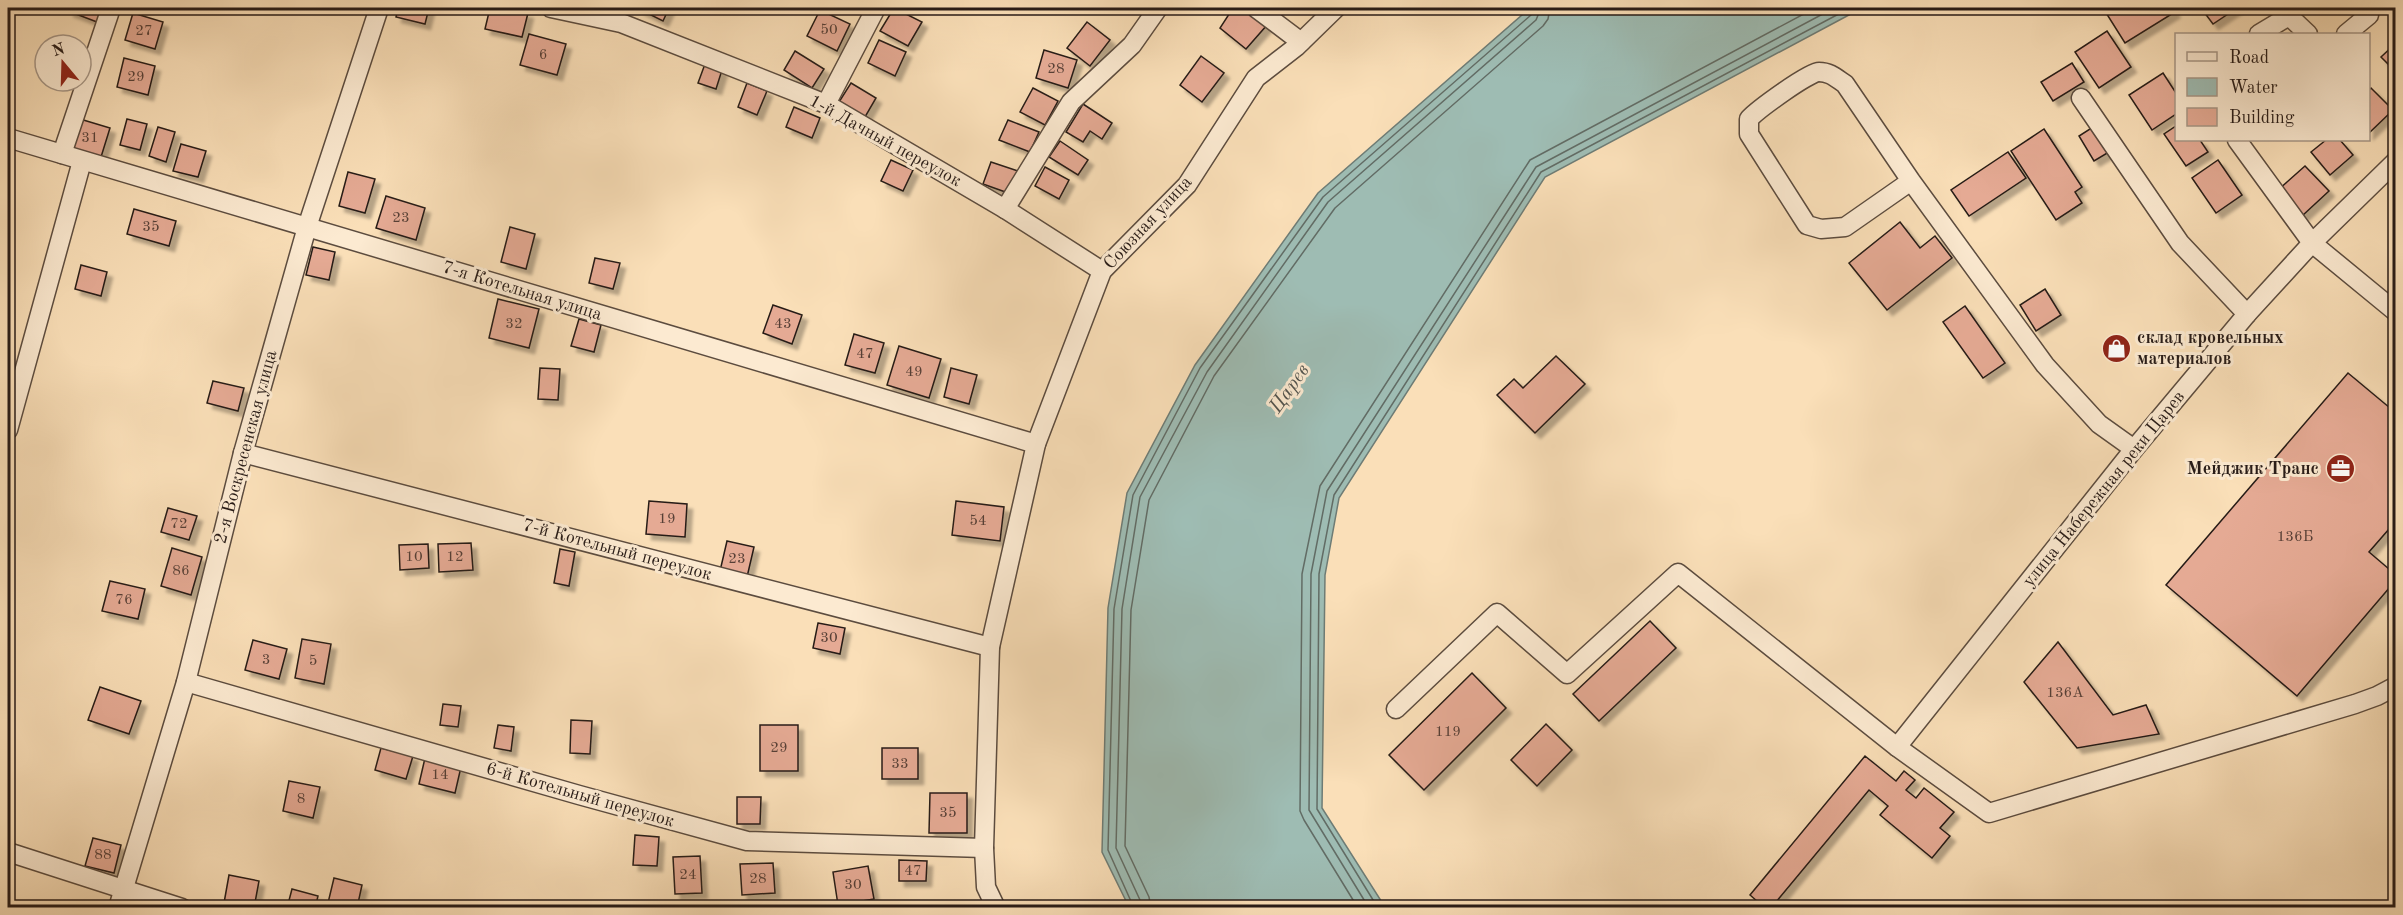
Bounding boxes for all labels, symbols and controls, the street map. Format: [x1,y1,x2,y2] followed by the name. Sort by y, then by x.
[820,23,838,38] house number: 50
[135,24,153,39] house number: 27
[33,33,93,93] north arrow
[2175,33,2370,141] legend
[50,41,68,60] text: N
[539,48,547,63] house number: 6
[2229,49,2269,67] text: Road
[1047,62,1065,77] house number: 28
[127,70,145,85] house number: 29
[2229,79,2278,97] text: Water
[806,92,964,190] street label: 1-й Дачный переулок
[2229,109,2295,127] text: Building
[81,131,99,146] house number: 31
[1101,173,1196,273] street label: Союзная улица
[392,211,410,226] house number: 23
[142,220,160,235] house number: 35
[440,258,604,324] street label: 7-я Котельная улица
[505,317,523,332] house number: 32
[774,317,792,332] house number: 43
[2137,329,2284,368] place label: склад кровельных материалов
[2100,332,2132,364] shop icon: склад кровельных материалов
[856,347,874,362] house number: 47
[211,348,281,546] street label: 2-я Воскресенская улица
[1266,361,1314,418] water label: Царев
[905,365,923,380] house number: 49
[2020,388,2188,590] street label: улица Набережная реки Царев
[2324,453,2356,485] office icon: Мейджик Транс
[2187,460,2319,478] place label: Мейджик Транс
[658,512,676,527] house number: 19
[969,514,987,529] house number: 54
[521,516,713,584] street label: 7-й Котельный переулок
[170,517,188,532] house number: 72
[2277,530,2313,545] house number: 136Б
[405,550,423,565] house number: 10
[446,550,464,565] house number: 12
[728,552,746,567] house number: 23
[172,564,190,579] house number: 86
[115,593,133,608] house number: 76
[820,631,838,646] house number: 30
[262,653,270,668] house number: 3
[309,654,317,669] house number: 5
[2046,686,2084,701] house number: 136А
[1435,725,1461,740] house number: 119
[770,741,788,756] house number: 29
[891,757,909,772] house number: 33
[484,759,676,831] street label: 6-й Котельный переулок
[431,768,449,783] house number: 14
[297,792,305,807] house number: 8
[939,806,957,821] house number: 35
[94,848,112,863] house number: 88
[904,864,922,879] house number: 47
[679,868,697,883] house number: 24
[749,872,767,887] house number: 28
[844,878,862,893] house number: 30

